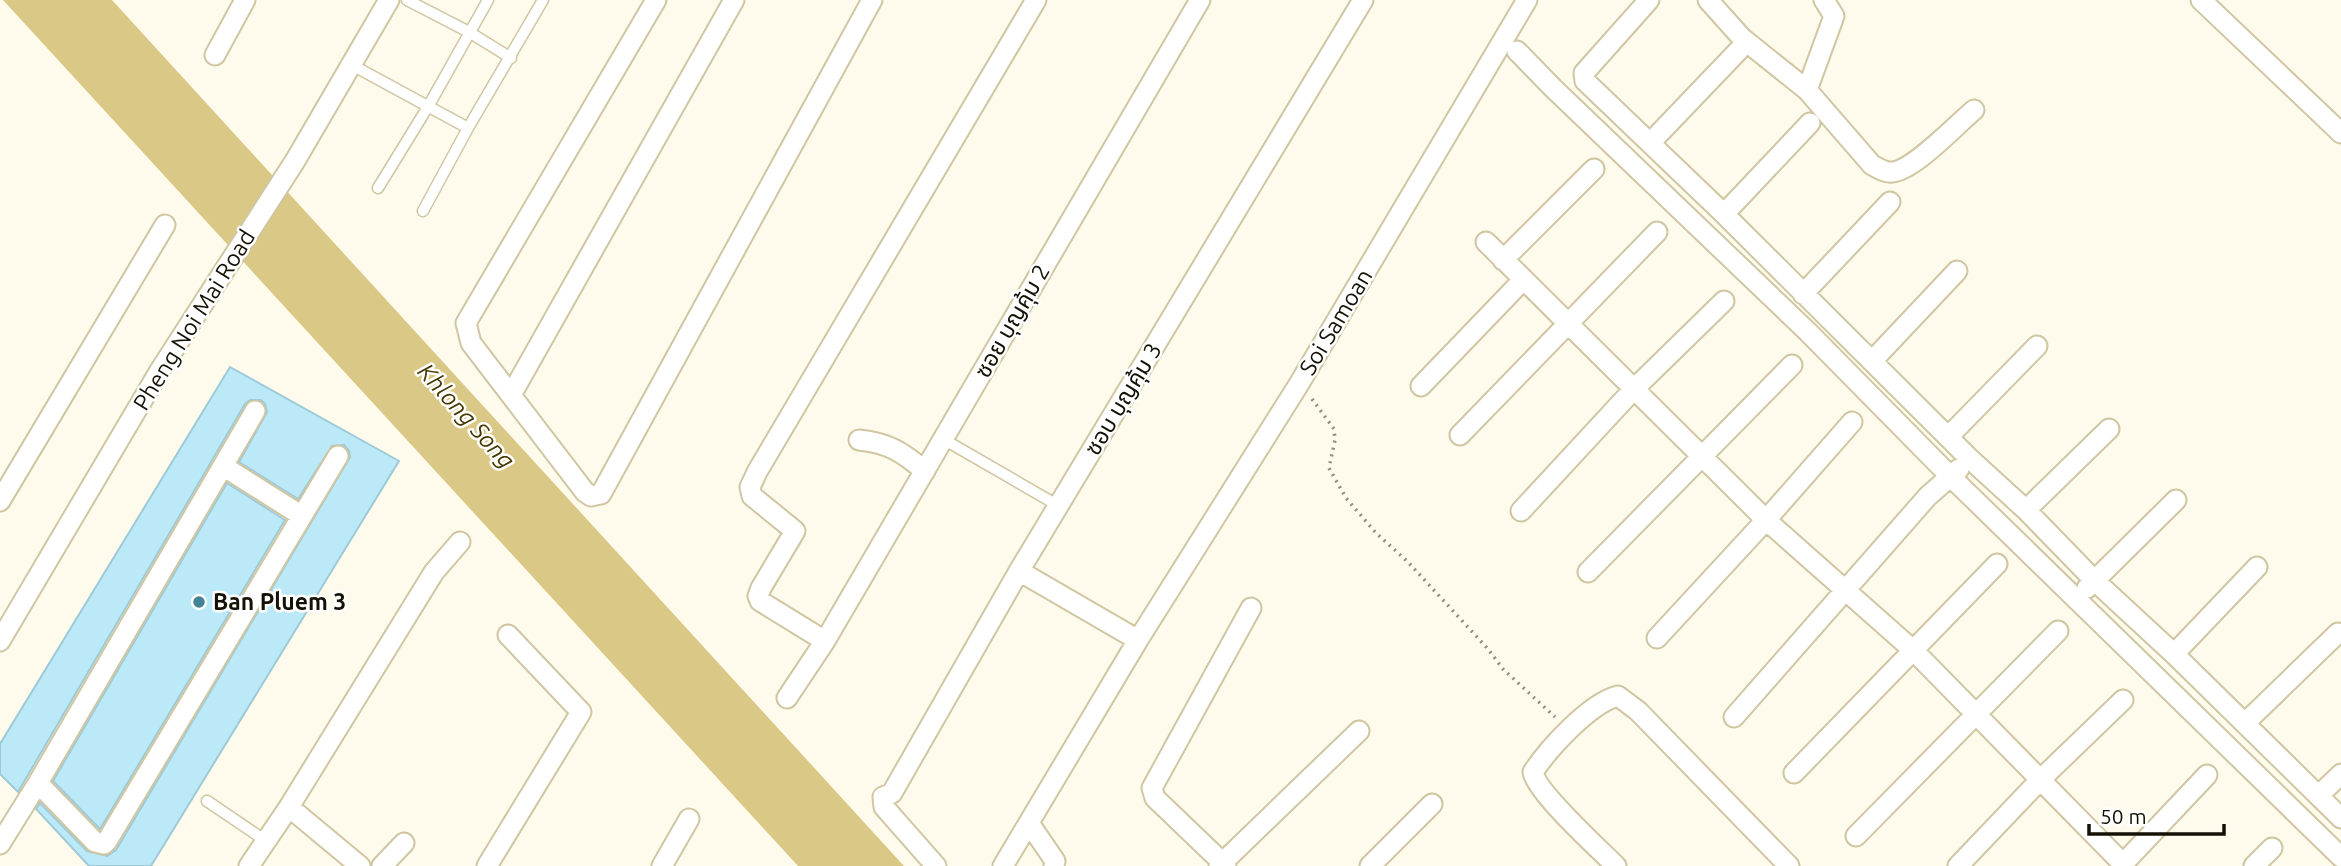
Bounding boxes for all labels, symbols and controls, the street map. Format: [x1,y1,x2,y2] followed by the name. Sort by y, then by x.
[128,225,259,414] street label: Pheng Noi Mai Road
[969,260,1056,383] street label: ซอย บุญคุ้ม 2
[1294,265,1377,379] street label: Soi Samoan
[1079,338,1168,460] street label: ซอบ บุญคุ้ม 3
[412,358,520,473] water label: Khlong Song
[213,589,346,614] place label: Ban Pluem 3
[191,594,207,610] marker: Ban Pluem 3
[2089,792,2224,836] scale bar
[2100,804,2147,828] text: 50 m

